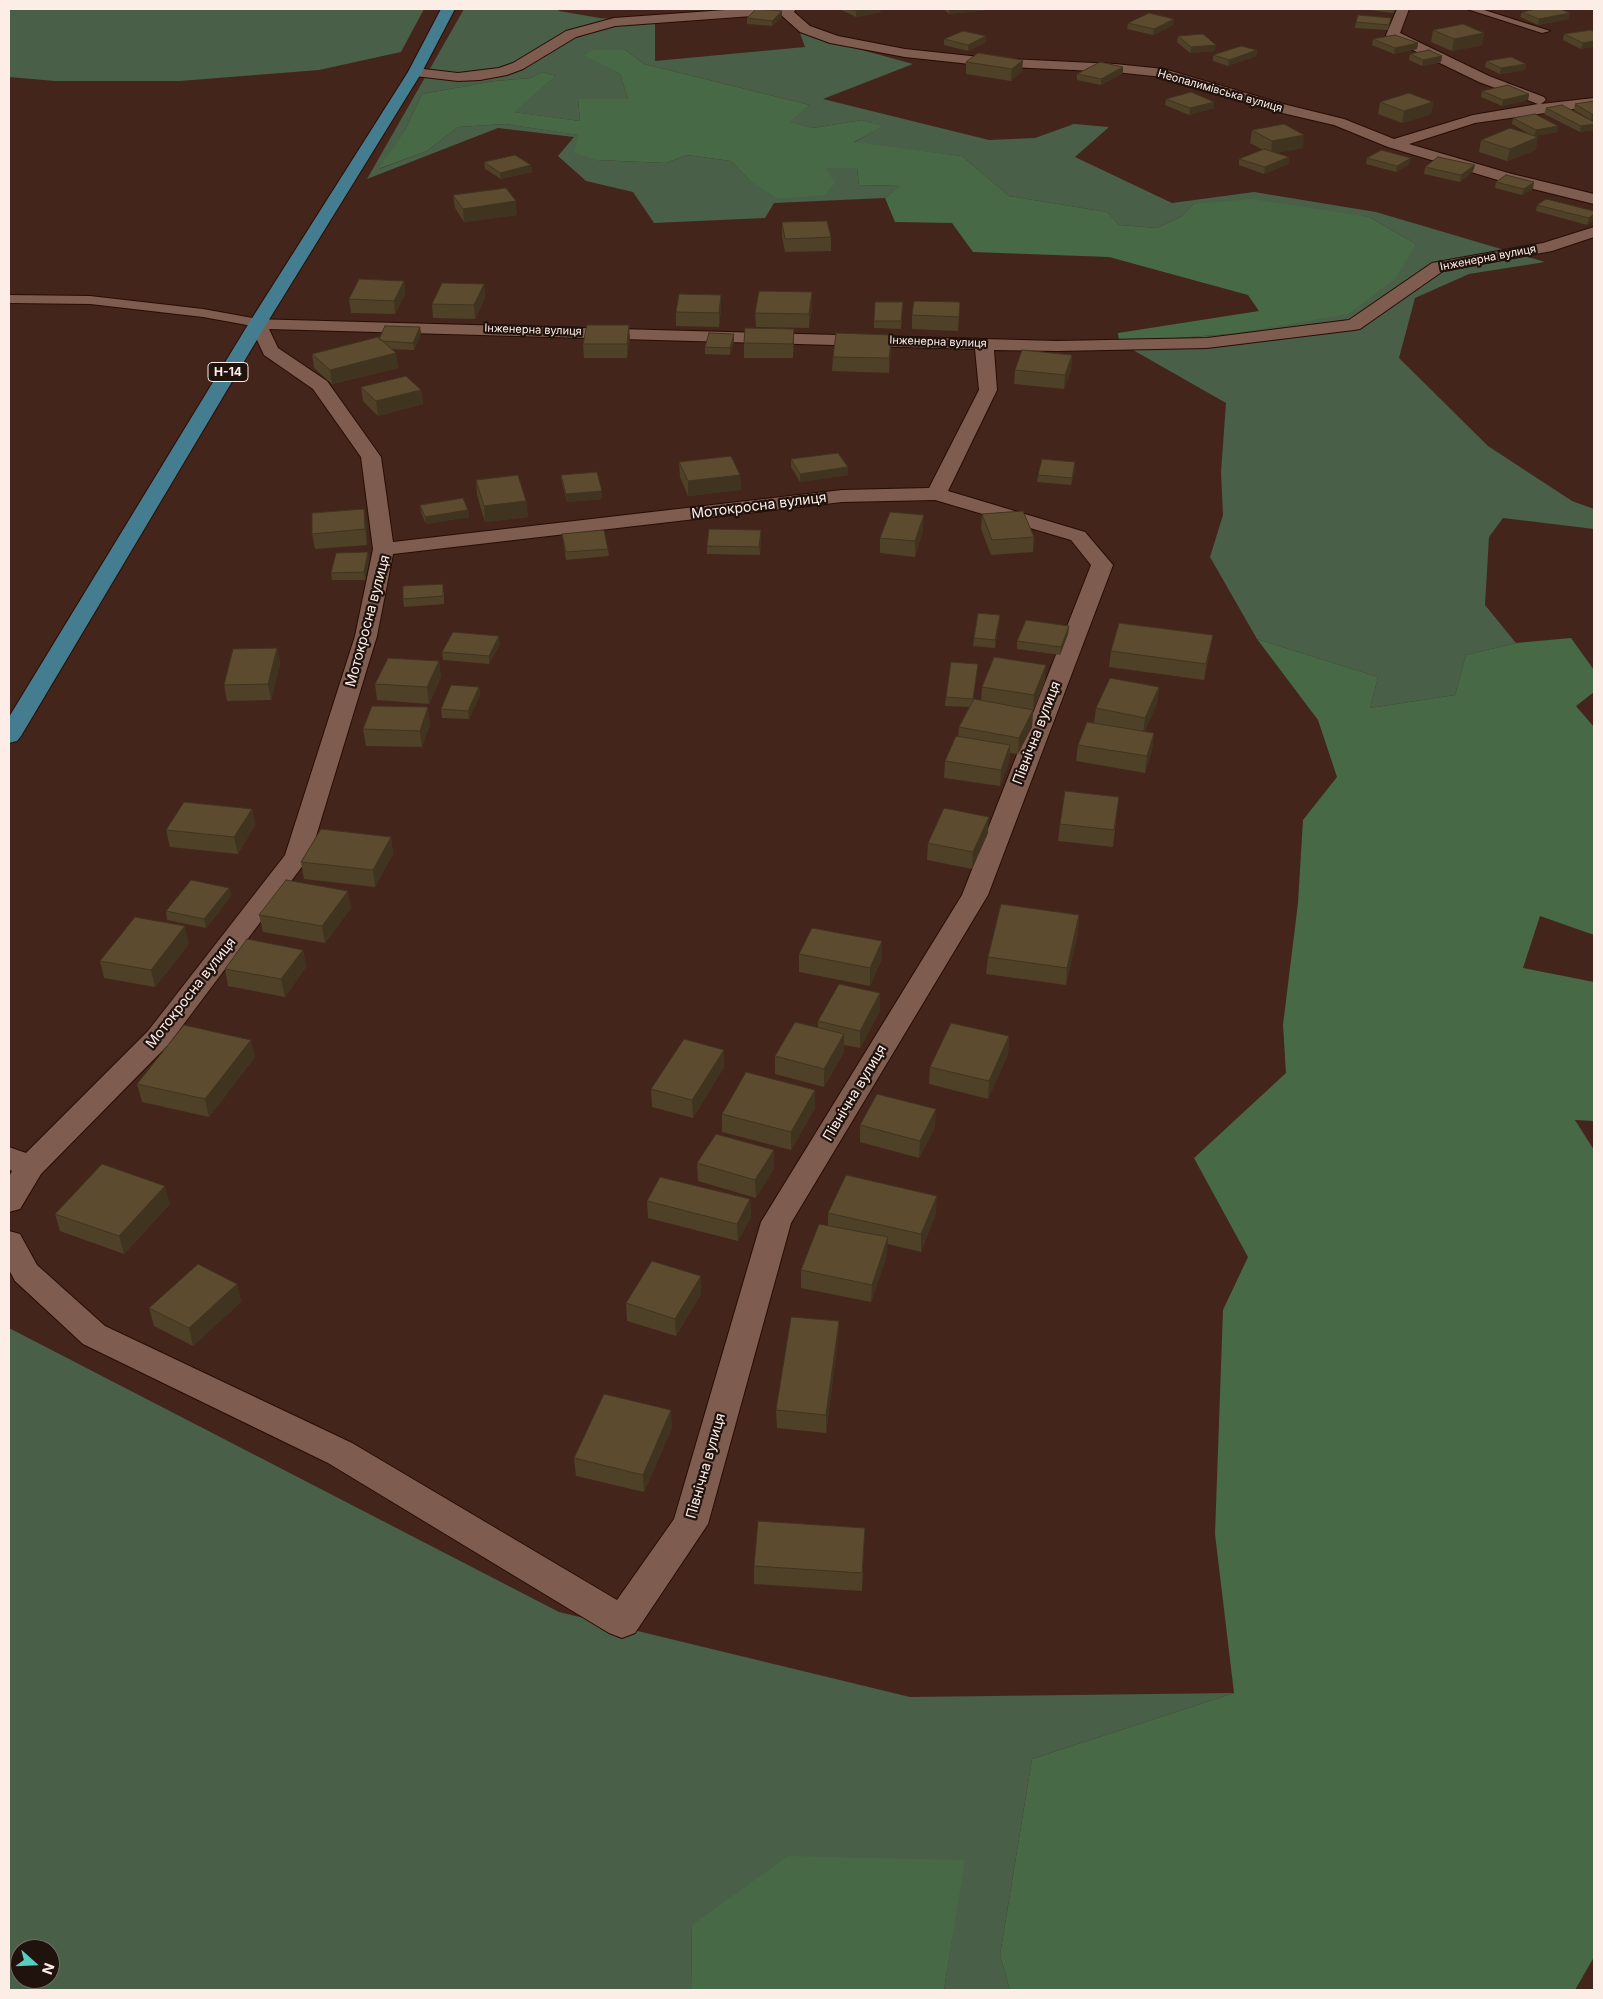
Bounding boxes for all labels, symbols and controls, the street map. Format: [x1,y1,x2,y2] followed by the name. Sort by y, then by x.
[1156,67,1284,115] street label: Неопалимівська вулиця
[1439,242,1537,274] street label: Інженерна вулиця
[484,322,582,338] street label: Інженерна вулиця
[889,334,987,350] street label: Інженерна вулиця
[208,362,248,382] road number: Н-14
[691,489,827,523] street label: Мотокросна вулиця
[342,553,394,689] street label: Мотокросна вулиця
[1010,679,1064,787] street label: Північна вулиця
[143,934,239,1052] street label: Мотокросна вулиця
[820,1042,890,1144] street label: Північна вулиця
[683,1411,729,1521] street label: Північна вулиця
[10,1939,60,1989] north arrow
[39,1961,58,1977] text: N

